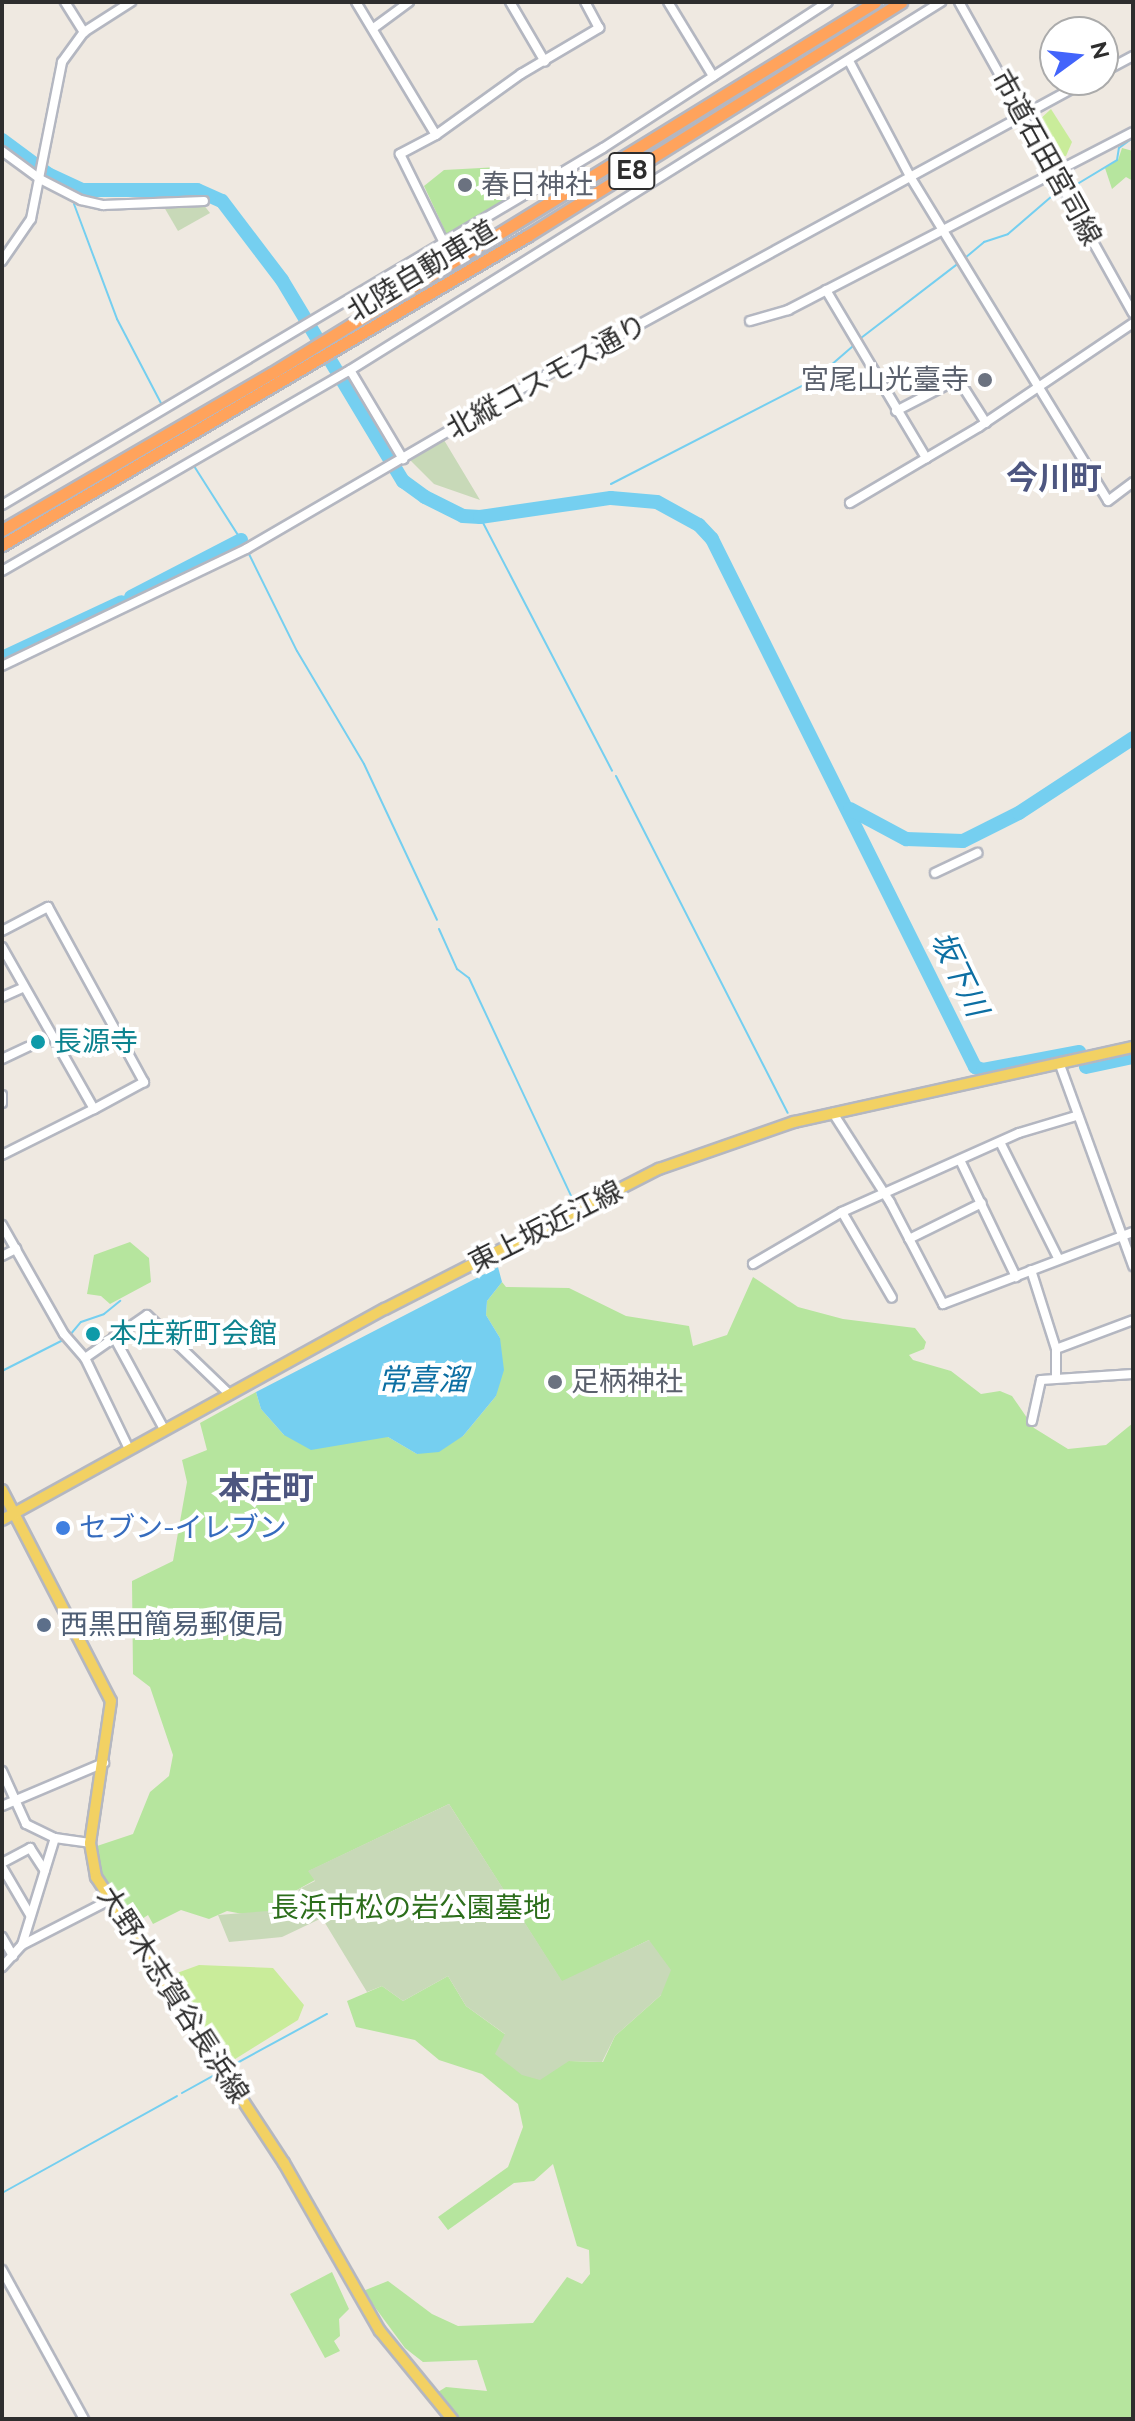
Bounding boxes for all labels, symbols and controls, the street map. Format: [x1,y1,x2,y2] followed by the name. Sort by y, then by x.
[1039,16,1119,96] north arrow
[1086,39,1115,62] text: N
[984,64,1108,252] street label: 市道石田宮司線
[608,149,656,193] road number: E8
[481,168,593,202] place label: 春日神社
[456,176,474,194] marker: 春日神社
[341,213,503,329] street label: 北陸自動車道
[441,308,653,446] street label: 北縦コスモス通り
[801,363,969,397] place label: 宮尾山光臺寺
[976,371,994,389] marker: 宮尾山光臺寺
[1006,459,1102,497] district label: 今川町
[923,926,995,1022] water label: 坂下川
[54,1025,138,1059] place label: 長源寺
[29,1033,47,1051] marker: 長源寺
[464,1174,628,1280] street label: 東上坂近江線
[109,1317,277,1351] place label: 本庄新町会館
[84,1325,102,1343] marker: 本庄新町会館
[378,1362,468,1398] water label: 常喜溜
[571,1365,683,1399] place label: 足柄神社
[546,1373,564,1391] marker: 足柄神社
[218,1469,314,1507] district label: 本庄町
[79,1511,287,1545] place label: セブン-イレブン
[54,1519,72,1537] marker: セブン-イレブン
[60,1608,284,1642] place label: 西黒田簡易郵便局
[35,1616,53,1634] marker: 西黒田簡易郵便局
[90,1880,256,2110] street label: 大野木志賀谷長浜線
[271,1891,551,1925] park label: 長浜市松の岩公園墓地

